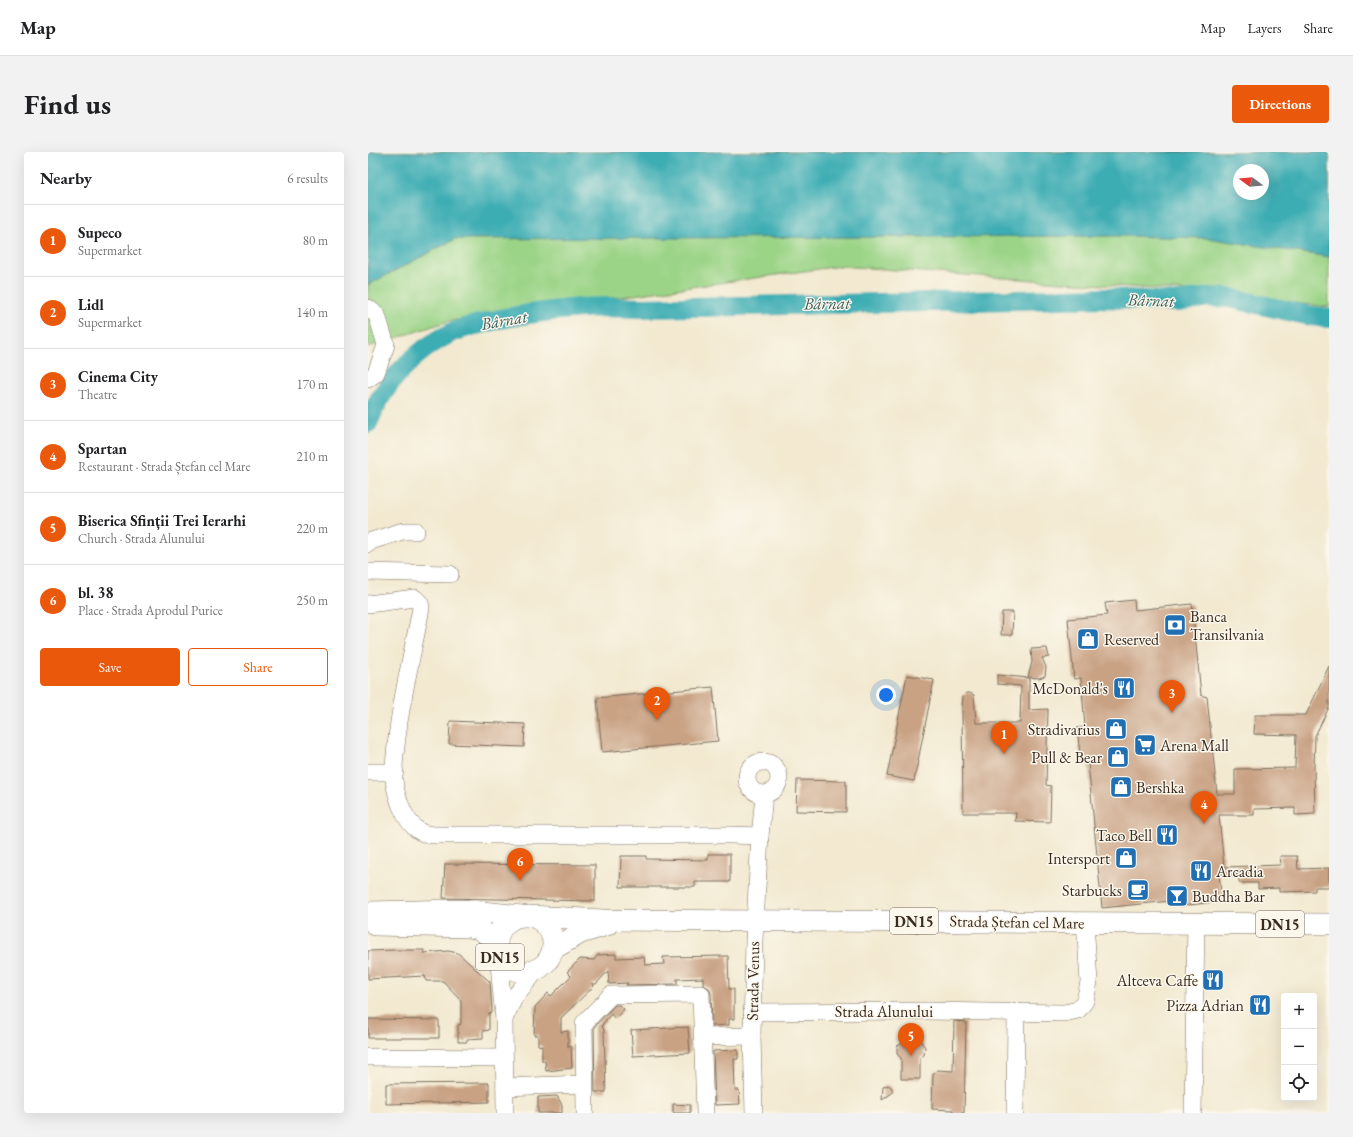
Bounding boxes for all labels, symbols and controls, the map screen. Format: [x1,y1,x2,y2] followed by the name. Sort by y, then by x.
[20,15,56,40] text: Map
[1200,19,1225,37] text: Map
[1247,19,1282,37] text: Layers
[1304,19,1333,37] text: Share
[1232,85,1329,123] button: Directions
[24,86,111,122] text: Find us
[1233,164,1269,200] north arrow
[40,167,92,189] text: Nearby
[287,170,328,187] text: 6 results
[78,223,122,242] text: Supeco
[50,232,56,249] text: 1
[303,232,328,249] text: 80 m
[78,242,142,259] text: Supermarket
[1126,288,1176,312] water label: Bârnat
[803,292,851,314] water label: Bârnat
[78,295,104,314] text: Lidl
[50,304,56,321] text: 2
[297,304,328,321] text: 140 m
[478,305,530,335] water label: Bârnat
[78,314,142,331] text: Supermarket
[78,367,158,386] text: Cinema City
[50,376,56,393] text: 3
[297,376,328,393] text: 170 m
[78,386,117,403] text: Theatre
[78,439,127,458] text: Spartan
[50,448,56,465] text: 4
[297,448,328,465] text: 210 m
[78,458,250,475] text: Restaurant · Strada Ștefan cel Mare
[78,511,246,530] text: Biserica Sfinții Trei Ierarhi
[50,520,56,537] text: 5
[297,520,328,537] text: 220 m
[78,530,205,547] text: Church · Strada Alunului
[78,583,113,602] text: bl. 38
[50,592,56,609] text: 6
[297,592,328,609] text: 250 m
[78,602,223,619] text: Place · Strada Aprodul Purice
[1190,606,1265,645] place label: Banca Transilvania
[1162,612,1188,638] bank icon: Banca Transilvania
[1075,626,1101,652] shop icon: Reserved
[1104,629,1160,650] place label: Reserved
[40,648,180,686] button: Save
[188,648,328,686] button: Share
[1111,675,1137,701] restaurant icon: McDonald's
[1032,678,1108,699] place label: McDonald's
[1159,680,1185,713] pin: 3
[876,685,896,705] your location
[644,687,670,720] pin: 2
[1103,716,1129,742] shop icon: Stradivarius
[1028,719,1100,740] place label: Stradivarius
[991,721,1017,754] pin: 1
[1132,732,1158,758] supermarket icon: Arena Mall
[1159,735,1229,756] place label: Arena Mall
[1105,744,1131,770] shop icon: Pull & Bear
[1031,747,1103,768] place label: Pull & Bear
[1108,774,1134,800] shop icon: Bershka
[1136,777,1185,798] place label: Bershka
[1191,791,1217,824] pin: 4
[1154,822,1180,848] restaurant icon: Taco Bell
[1096,825,1152,846] place label: Taco Bell
[1113,845,1139,871] shop icon: Intersport
[507,848,533,881] pin: 6
[1048,848,1110,869] place label: Intersport
[1188,858,1214,884] restaurant icon: Arcadia
[1215,861,1264,882] place label: Arcadia
[1125,877,1151,903] cafe icon: Starbucks
[1062,880,1122,901] place label: Starbucks
[1164,883,1190,909] bar icon: Buddha Bar
[1192,886,1266,907] place label: Buddha Bar
[890,908,938,934] road number: DN15
[949,910,1085,934] street label: Strada Ștefan cel Mare
[1256,911,1304,937] road number: DN15
[742,941,764,1021] street label: Strada Venus
[476,944,524,970] road number: DN15
[1200,967,1226,993] restaurant icon: Altceva Caffe
[1115,970,1198,991] place label: Altceva Caffe
[1247,992,1273,1018] restaurant icon: Pizza Adrian
[1281,993,1317,1101] map controls
[1281,993,1317,1029] button: +
[1166,995,1245,1016] place label: Pizza Adrian
[835,1001,933,1022] street label: Strada Alunului
[898,1023,924,1056] pin: 5
[1281,1029,1317,1065] button: −
[1281,1065,1317,1101] button: locate

